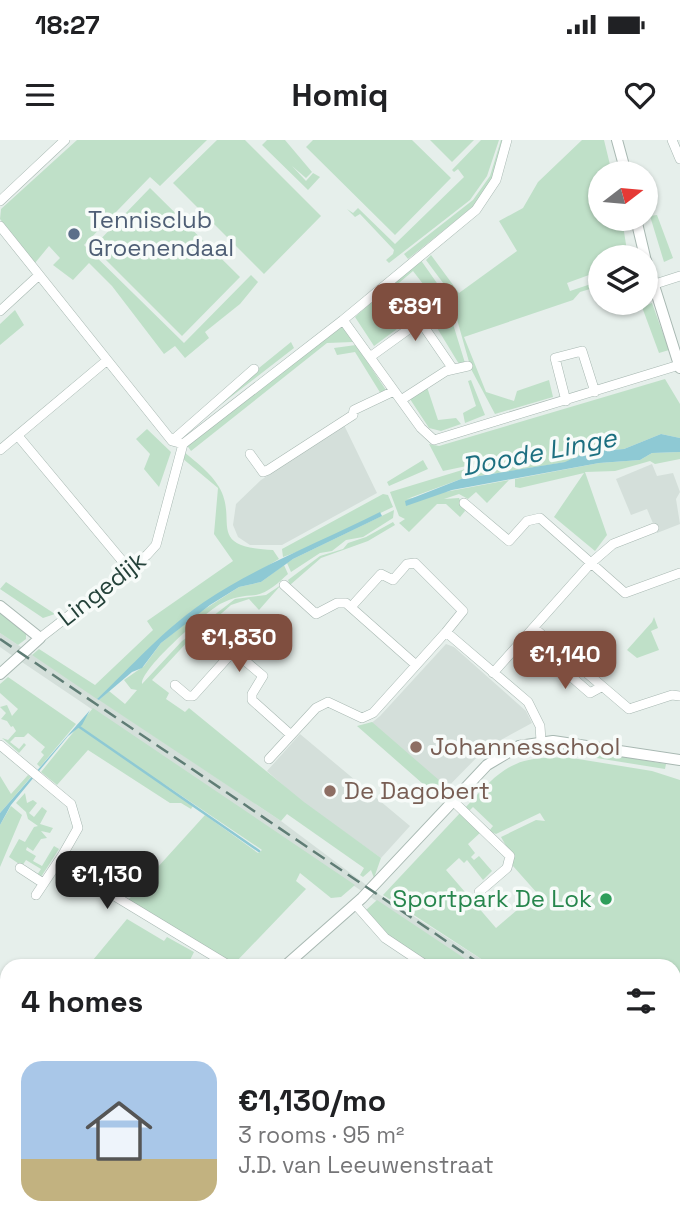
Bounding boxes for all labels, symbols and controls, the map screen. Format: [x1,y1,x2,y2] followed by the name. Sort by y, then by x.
[35,8,100,42] text: 18:27
[292,75,388,115] text: Homiq
[21,76,59,114] icon: menu
[621,76,659,114] icon: heart
[588,161,658,231] north arrow
[588,161,658,315] map controls
[88,204,234,263] place label: Tennisclub Groenendaal
[66,226,82,242] marker: Tennisclub Groenendaal
[588,245,658,315] button: layers
[374,284,456,343] pin: €891
[388,291,442,321] text: €891
[459,420,621,484] water label: Doode Linge
[51,544,152,633] street label: Lingedijk
[182,615,296,674] pin: €1,830
[201,622,277,652] text: €1,830
[508,631,622,691] pin: €1,140
[529,639,601,669] text: €1,140
[430,731,621,762] place label: Johannesschool
[408,739,424,755] marker: Johannesschool
[344,775,490,806] place label: De Dagobert
[322,783,338,799] marker: De Dagobert
[50,852,164,911] pin: €1,130
[72,859,142,889] text: €1,130
[392,883,592,914] place label: Sportpark De Lok
[598,891,614,907] marker: Sportpark De Lok
[21,982,143,1021] text: 4 homes
[622,982,660,1020] icon: filters
[238,1081,386,1120] text: €1,130/mo
[77,1089,161,1173] icon: home
[238,1120,404,1150] text: 3 rooms · 95 m²
[238,1150,494,1180] text: J.D. van Leeuwenstraat

